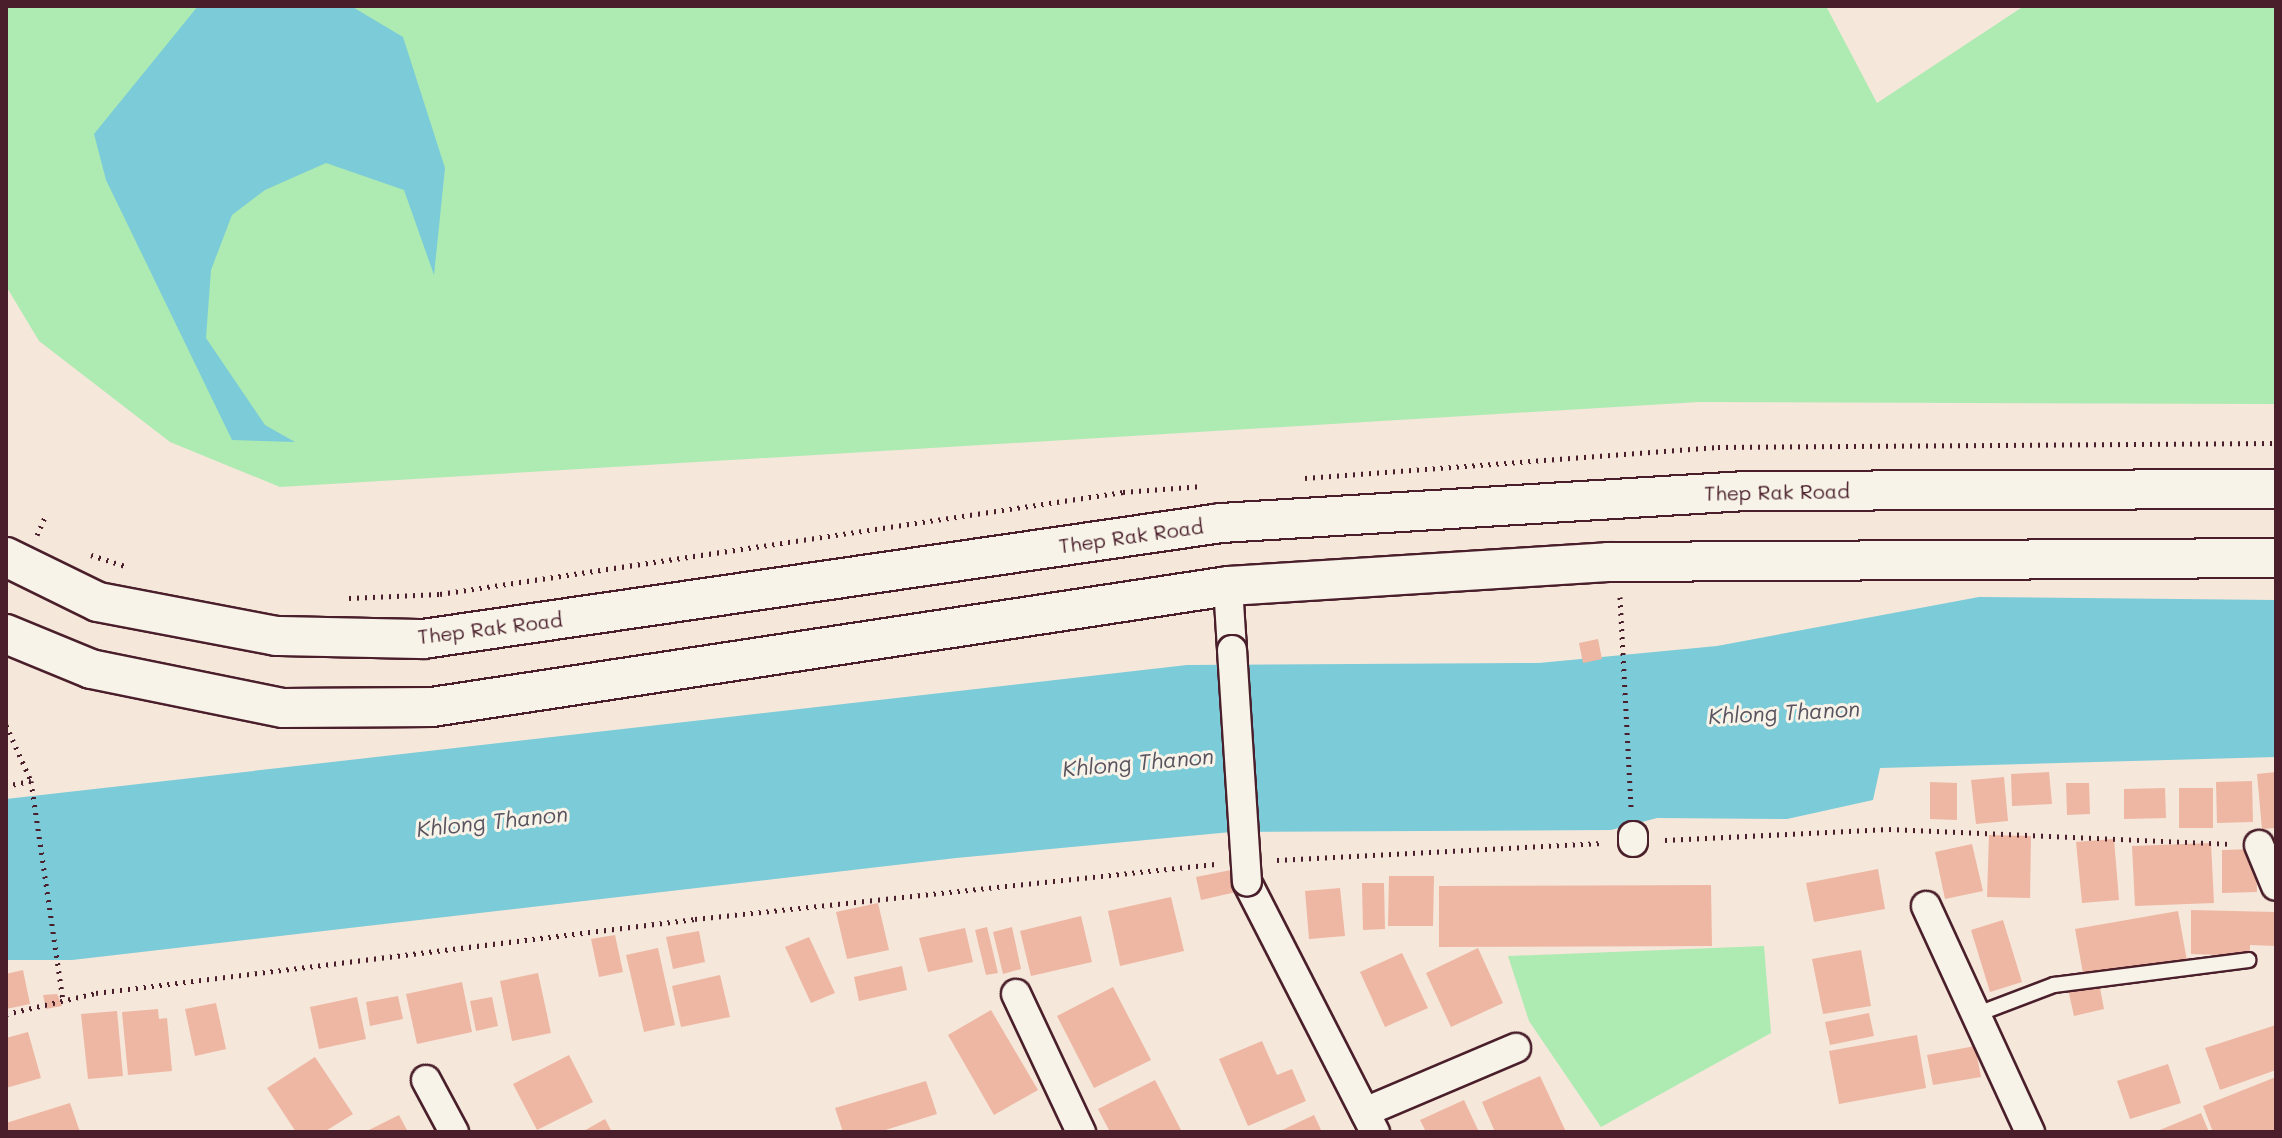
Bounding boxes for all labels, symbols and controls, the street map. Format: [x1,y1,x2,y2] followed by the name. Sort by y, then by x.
[1704,479,1850,505] street label: Thep Rak Road
[1057,514,1205,558] street label: Thep Rak Road
[416,607,564,649] street label: Thep Rak Road
[1707,695,1861,729] water label: Khlong Thanon
[1061,742,1215,782] water label: Khlong Thanon
[415,800,569,842] water label: Khlong Thanon

